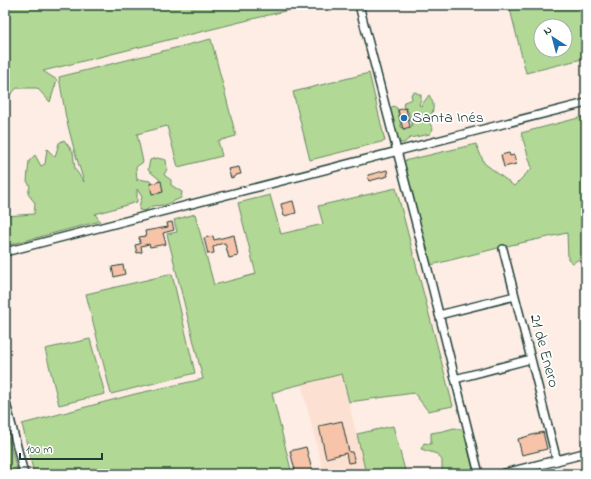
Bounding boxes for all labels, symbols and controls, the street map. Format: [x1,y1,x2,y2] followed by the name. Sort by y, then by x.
[533,18,573,58] north arrow
[540,22,555,39] text: N
[412,106,484,130] place label: Santa Inés
[399,113,409,123] marker: Santa Inés
[523,312,565,390] street label: 21 de Enero
[20,435,102,461] scale bar
[26,441,53,459] text: 100 m

